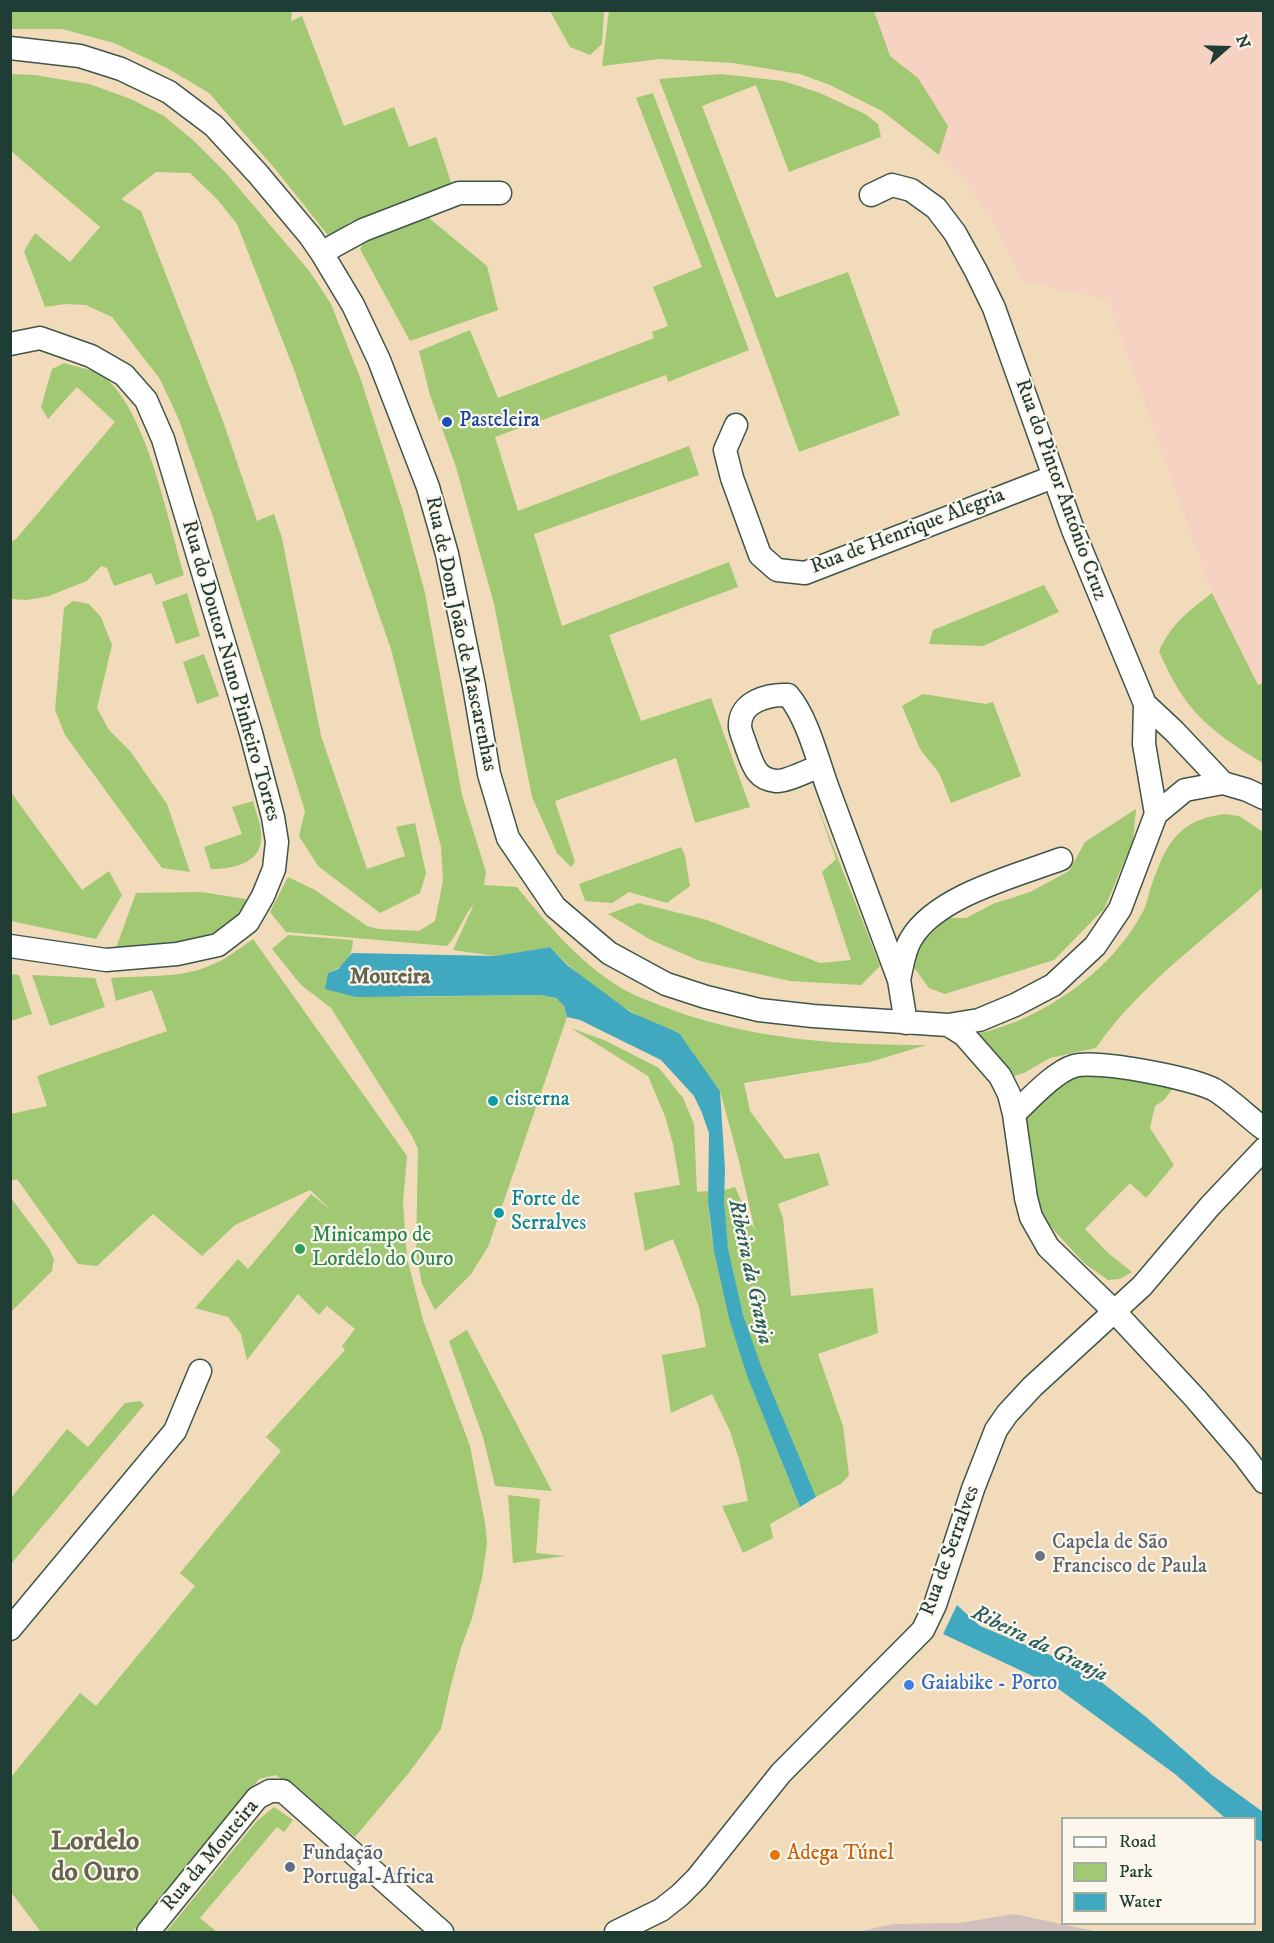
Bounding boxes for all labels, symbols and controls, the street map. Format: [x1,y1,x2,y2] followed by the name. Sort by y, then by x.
[1196,18,1256,78] north arrow
[1231,32,1255,51] text: N
[1008,376,1112,604] street label: Rua do Pintor António Cruz
[459,409,540,435] place label: Pasteleira
[440,415,454,429] marker: Pasteleira
[807,483,1009,581] street label: Rua de Henrique Alegria
[419,494,501,774] street label: Rua de Dom João de Mascarenhas
[175,518,285,824] street label: Rua do Doutor Nuno Pinheiro Torres
[350,965,430,991] district label: Mouteira
[505,1088,570,1114] place label: cisterna
[486,1094,500,1108] marker: cisterna
[511,1188,586,1238] place label: Forte de Serralves
[721,1197,777,1347] water label: Ribeira da Granja
[492,1206,506,1220] marker: Forte de Serralves
[312,1224,453,1274] place label: Minicampo de Lordelo do Ouro
[293,1242,307,1256] marker: Minicampo de Lordelo do Ouro
[916,1483,986,1619] street label: Rua de Serralves
[1052,1531,1207,1581] place label: Capela de São Francisco de Paula
[1033,1549,1047,1563] marker: Capela de São Francisco de Paula
[967,1601,1111,1689] water label: Ribeira da Granja
[921,1672,1057,1698] place label: Gaiabike - Porto
[902,1678,916,1692] marker: Gaiabike - Porto
[157,1795,265,1917] street label: Rua da Mouteira
[1061,1817,1256,1925] legend
[51,1827,139,1890] district label: Lordelo do Ouro
[1119,1831,1156,1853] text: Road
[302,1842,434,1892] place label: Fundação Portugal-Africa
[787,1842,894,1868] place label: Adega Túnel
[768,1848,782,1862] marker: Adega Túnel
[283,1860,297,1874] marker: Fundação Portugal-Africa
[1119,1861,1153,1883] text: Park
[1119,1891,1162,1913] text: Water

